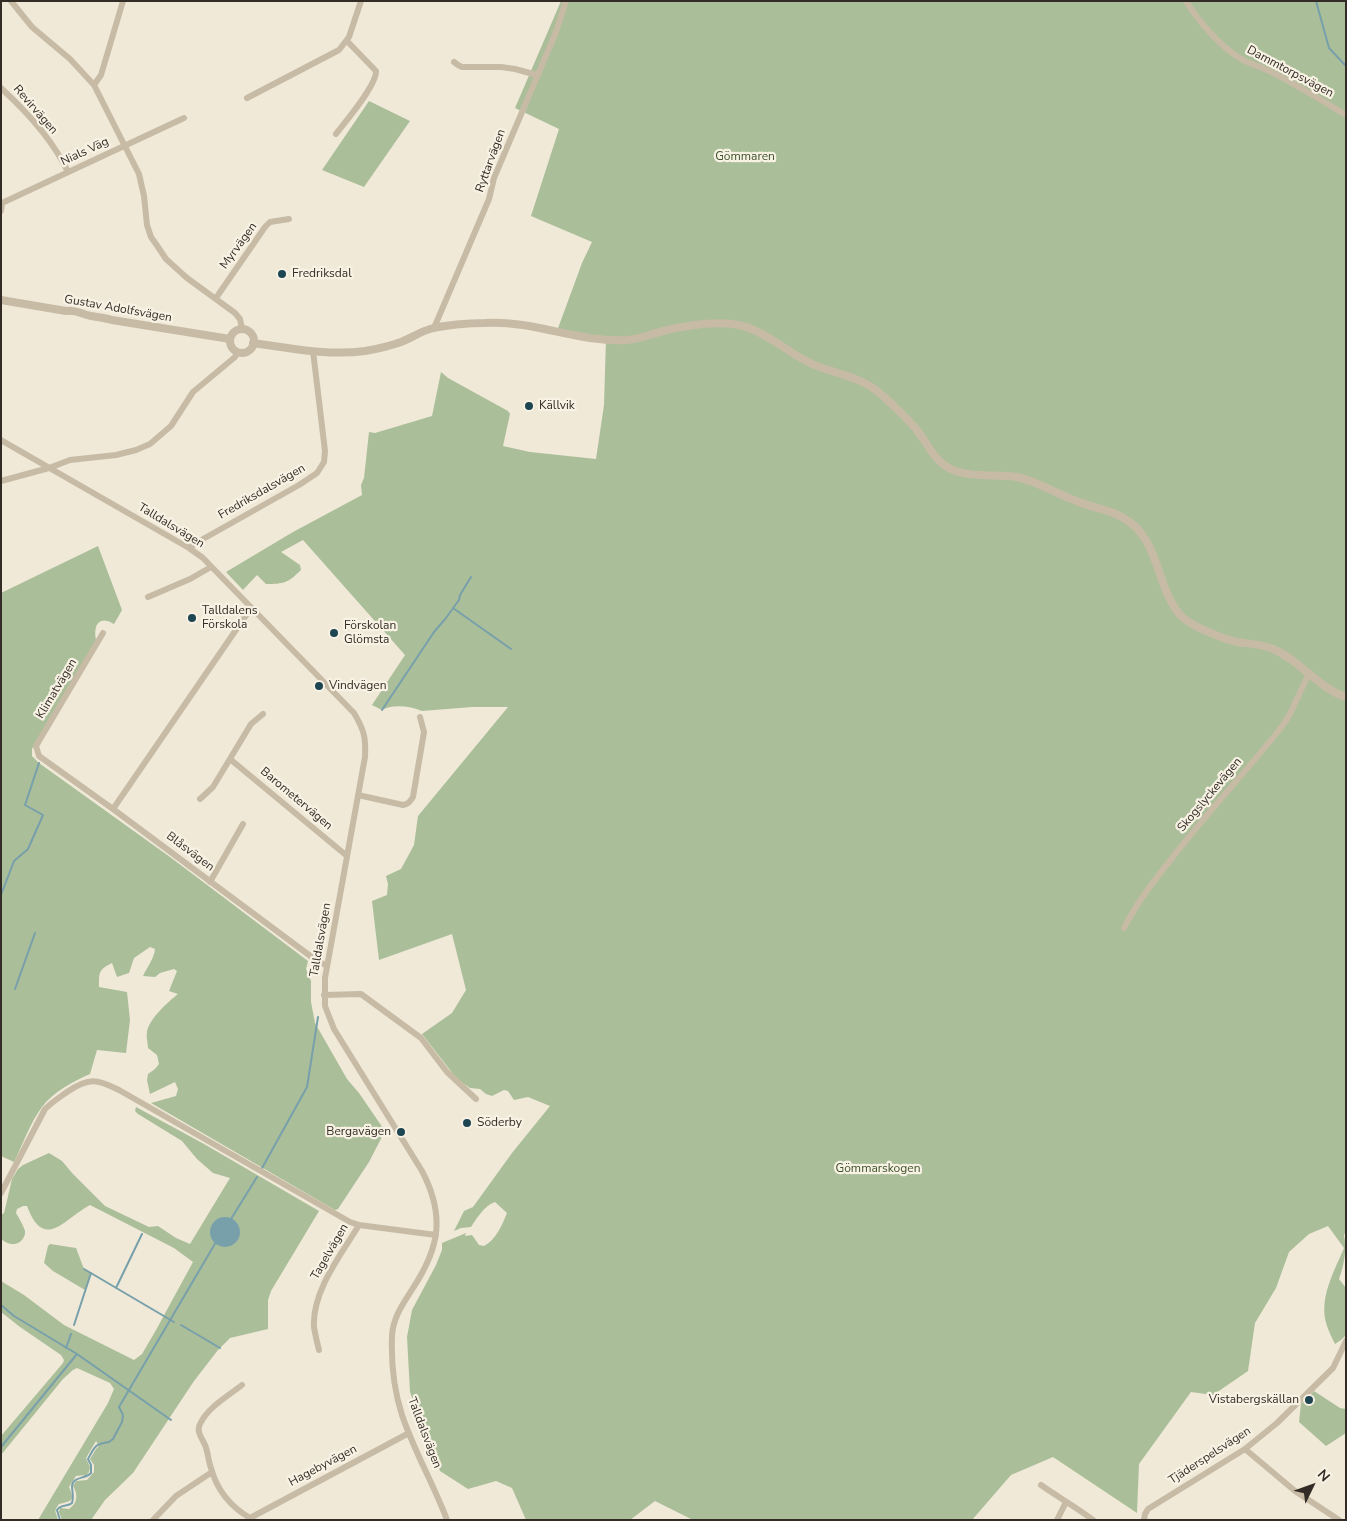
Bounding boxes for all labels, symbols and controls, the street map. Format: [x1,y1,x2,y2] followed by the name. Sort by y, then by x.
[1244,43,1336,101] street label: Dammtorpsvägen
[10,82,60,138] street label: Revirvägen
[473,127,509,195] street label: Ryttarvägen
[59,135,111,169] street label: Nials Väg
[715,150,775,164] park label: Gömmaren
[217,220,261,272] street label: Myrvägen
[292,267,352,281] place label: Fredriksdal
[276,268,288,280] marker: Fredriksdal
[63,292,173,326] street label: Gustav Adolfsvägen
[539,399,575,413] place label: Källvik
[523,400,535,412] marker: Källvik
[216,461,308,523] street label: Fredriksdalsvägen
[135,501,207,551] street label: Talldalsvägen
[202,604,258,632] place label: Talldalens Förskola
[186,612,198,624] marker: Talldalens Förskola
[344,619,396,647] place label: Förskolan Glömsta
[328,627,340,639] marker: Förskolan Glömsta
[33,656,81,722] street label: Klimatvägen
[329,679,387,693] place label: Vindvägen
[313,680,325,692] marker: Vindvägen
[1175,755,1245,835] street label: Skogslyckevägen
[257,765,335,833] street label: Barometervägen
[163,829,217,875] street label: Blåsvägen
[307,902,335,978] street label: Talldalsvägen
[477,1116,522,1130] place label: Söderby
[461,1117,473,1129] marker: Söderby
[326,1125,391,1139] place label: Bergavägen
[395,1126,407,1138] marker: Bergavägen
[835,1162,921,1176] park label: Gömmarskogen
[308,1221,352,1283] street label: Tagelvägen
[1209,1393,1299,1407] place label: Vistabergskällan
[1303,1394,1315,1406] marker: Vistabergskällan
[404,1395,444,1471] street label: Talldalsvägen
[1166,1424,1254,1488] street label: Tjäderspelsvägen
[287,1442,359,1490] street label: Hagebyvägen
[1287,1461,1337,1511] north arrow
[1313,1465,1334,1486] text: N

